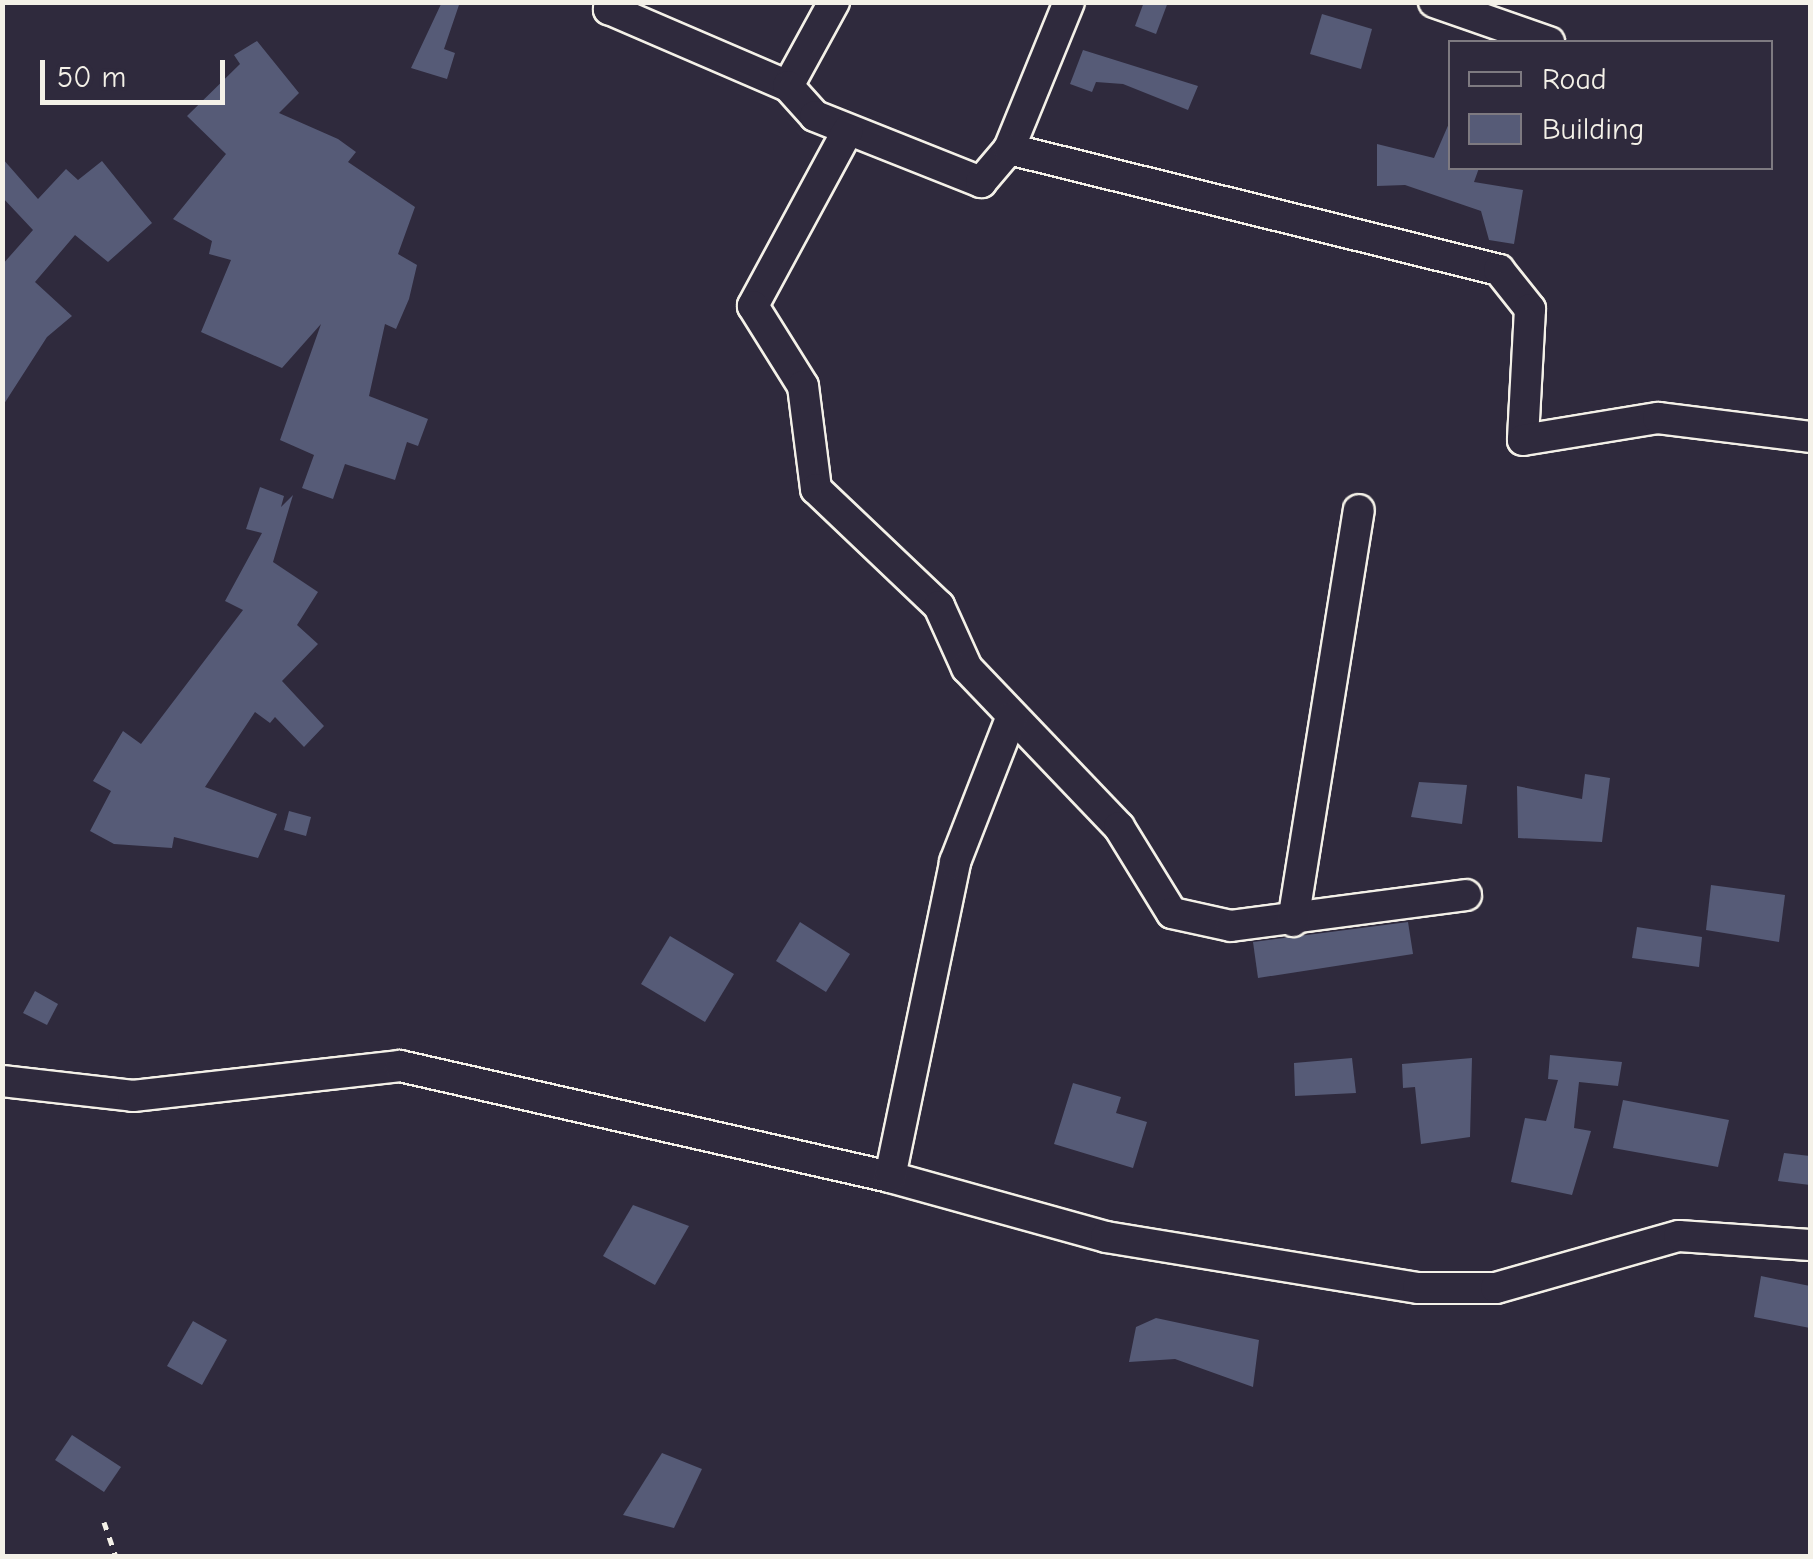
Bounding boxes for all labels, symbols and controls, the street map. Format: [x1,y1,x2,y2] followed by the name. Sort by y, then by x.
[45,40,230,102] scale bar
[1448,40,1773,170] legend
[57,60,126,95] text: 50 m
[1542,62,1607,97] text: Road
[1542,112,1645,147] text: Building

